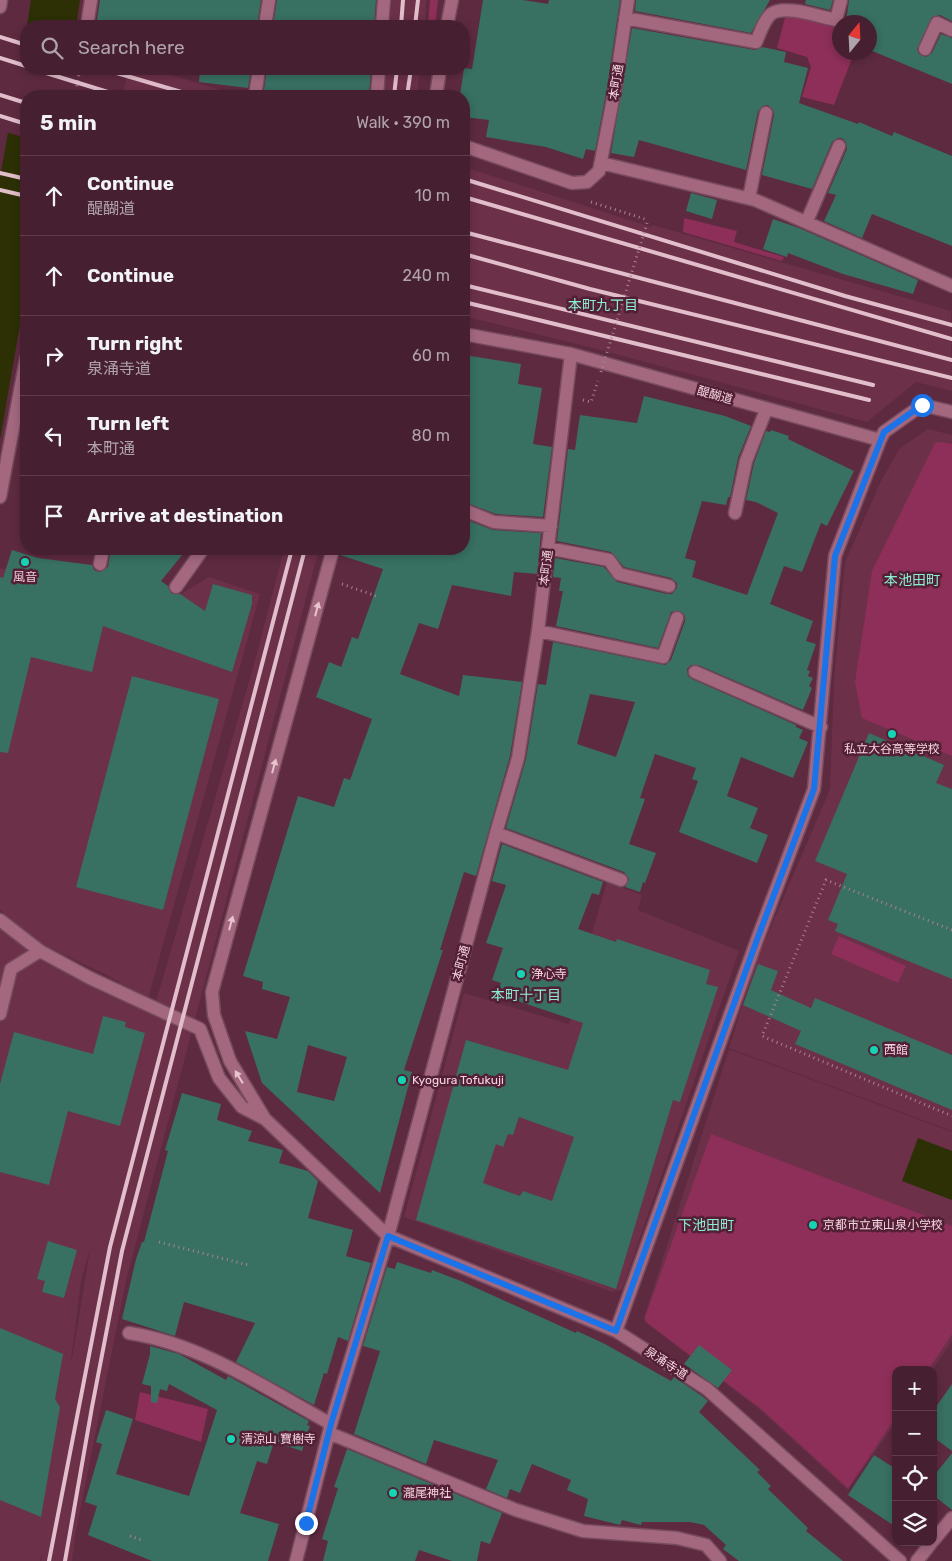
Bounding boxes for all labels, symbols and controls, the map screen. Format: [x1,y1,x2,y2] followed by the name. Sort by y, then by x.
[832,15,877,60] north arrow
[20,20,470,75] search box
[38,34,66,62] icon: search
[78,36,185,59] text: Search here
[606,63,626,101] street label: 本町通
[40,110,97,135] text: 5 min
[356,113,450,132] text: Walk · 390 m
[87,172,174,195] text: Continue
[40,182,68,210] icon: ahead
[415,186,450,205] text: 10 m
[87,199,135,218] text: 醍醐道
[40,262,68,290] icon: ahead
[87,264,174,287] text: Continue
[403,266,450,285] text: 240 m
[568,297,638,314] district label: 本町九丁目
[87,332,182,355] text: Turn right
[40,342,68,370] icon: right
[412,346,450,365] text: 60 m
[87,359,151,378] text: 泉涌寺道
[696,383,734,407] street label: 醍醐道
[911,394,934,417] route start
[87,412,169,435] text: Turn left
[40,422,68,450] icon: left
[412,426,450,445] text: 80 m
[87,439,135,458] text: 本町通
[40,502,68,530] icon: arrive
[87,504,283,527] text: Arrive at destination
[537,549,555,587] street label: 本町通
[19,556,31,568] marker: 風音
[13,570,37,584] place label: 風音
[884,572,940,589] district label: 本池田町
[313,602,321,617] one-way arrow
[886,728,898,740] marker: 私立大谷高等学校
[844,742,940,756] place label: 私立大谷高等学校
[270,759,278,774] one-way arrow
[227,915,235,930] one-way arrow
[450,944,472,982] street label: 本町通
[531,967,567,981] place label: 浄心寺
[515,968,527,980] marker: 浄心寺
[491,987,561,1004] district label: 本町十丁目
[884,1043,908,1057] place label: 西館
[868,1044,880,1056] marker: 西館
[235,1071,244,1084] one-way arrow
[412,1073,504,1087] place label: Kyogura Tofukuji
[396,1074,408,1086] marker: Kyogura Tofukuji
[678,1217,734,1234] district label: 下池田町
[823,1218,943,1232] place label: 京都市立東山泉小学校
[807,1219,819,1231] marker: 京都市立東山泉小学校
[642,1344,690,1382] street label: 泉涌寺道
[892,1366,937,1546] map controls
[892,1366,937,1411] button: +
[892,1411,937,1456] button: −
[241,1432,316,1446] place label: 清涼山 寶樹寺
[225,1433,237,1445] marker: 清涼山 寶樹寺
[892,1456,937,1501] button: locate
[403,1486,451,1500] place label: 瀧尾神社
[387,1487,399,1499] marker: 瀧尾神社
[892,1501,937,1546] button: layers
[295,1512,318,1535] route end

